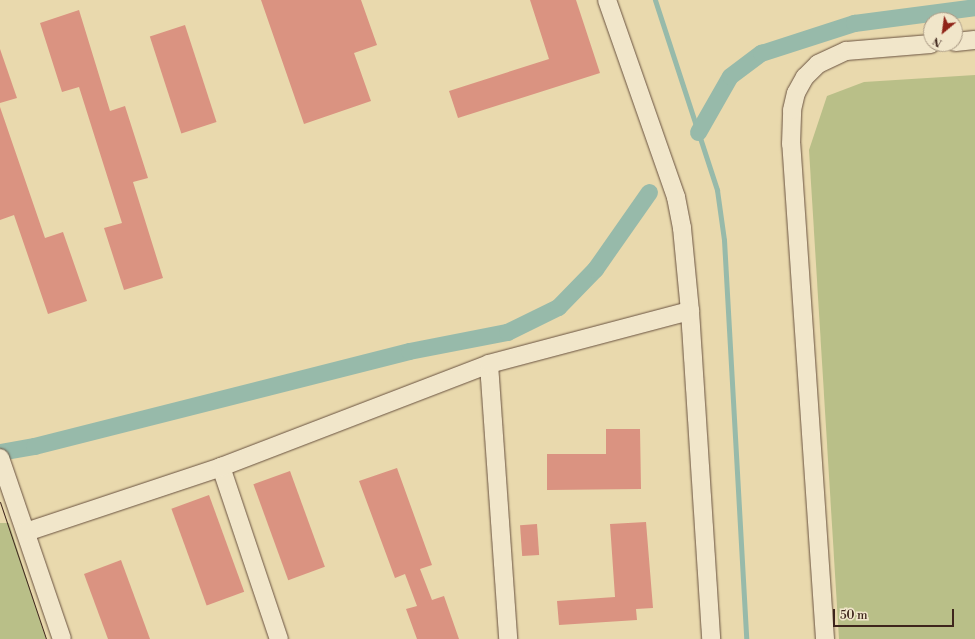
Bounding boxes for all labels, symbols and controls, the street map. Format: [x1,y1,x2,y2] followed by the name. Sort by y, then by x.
[923,12,963,52] north arrow
[930,33,945,50] text: N
[835,601,956,627] scale bar
[840,608,868,623] text: 50 m

